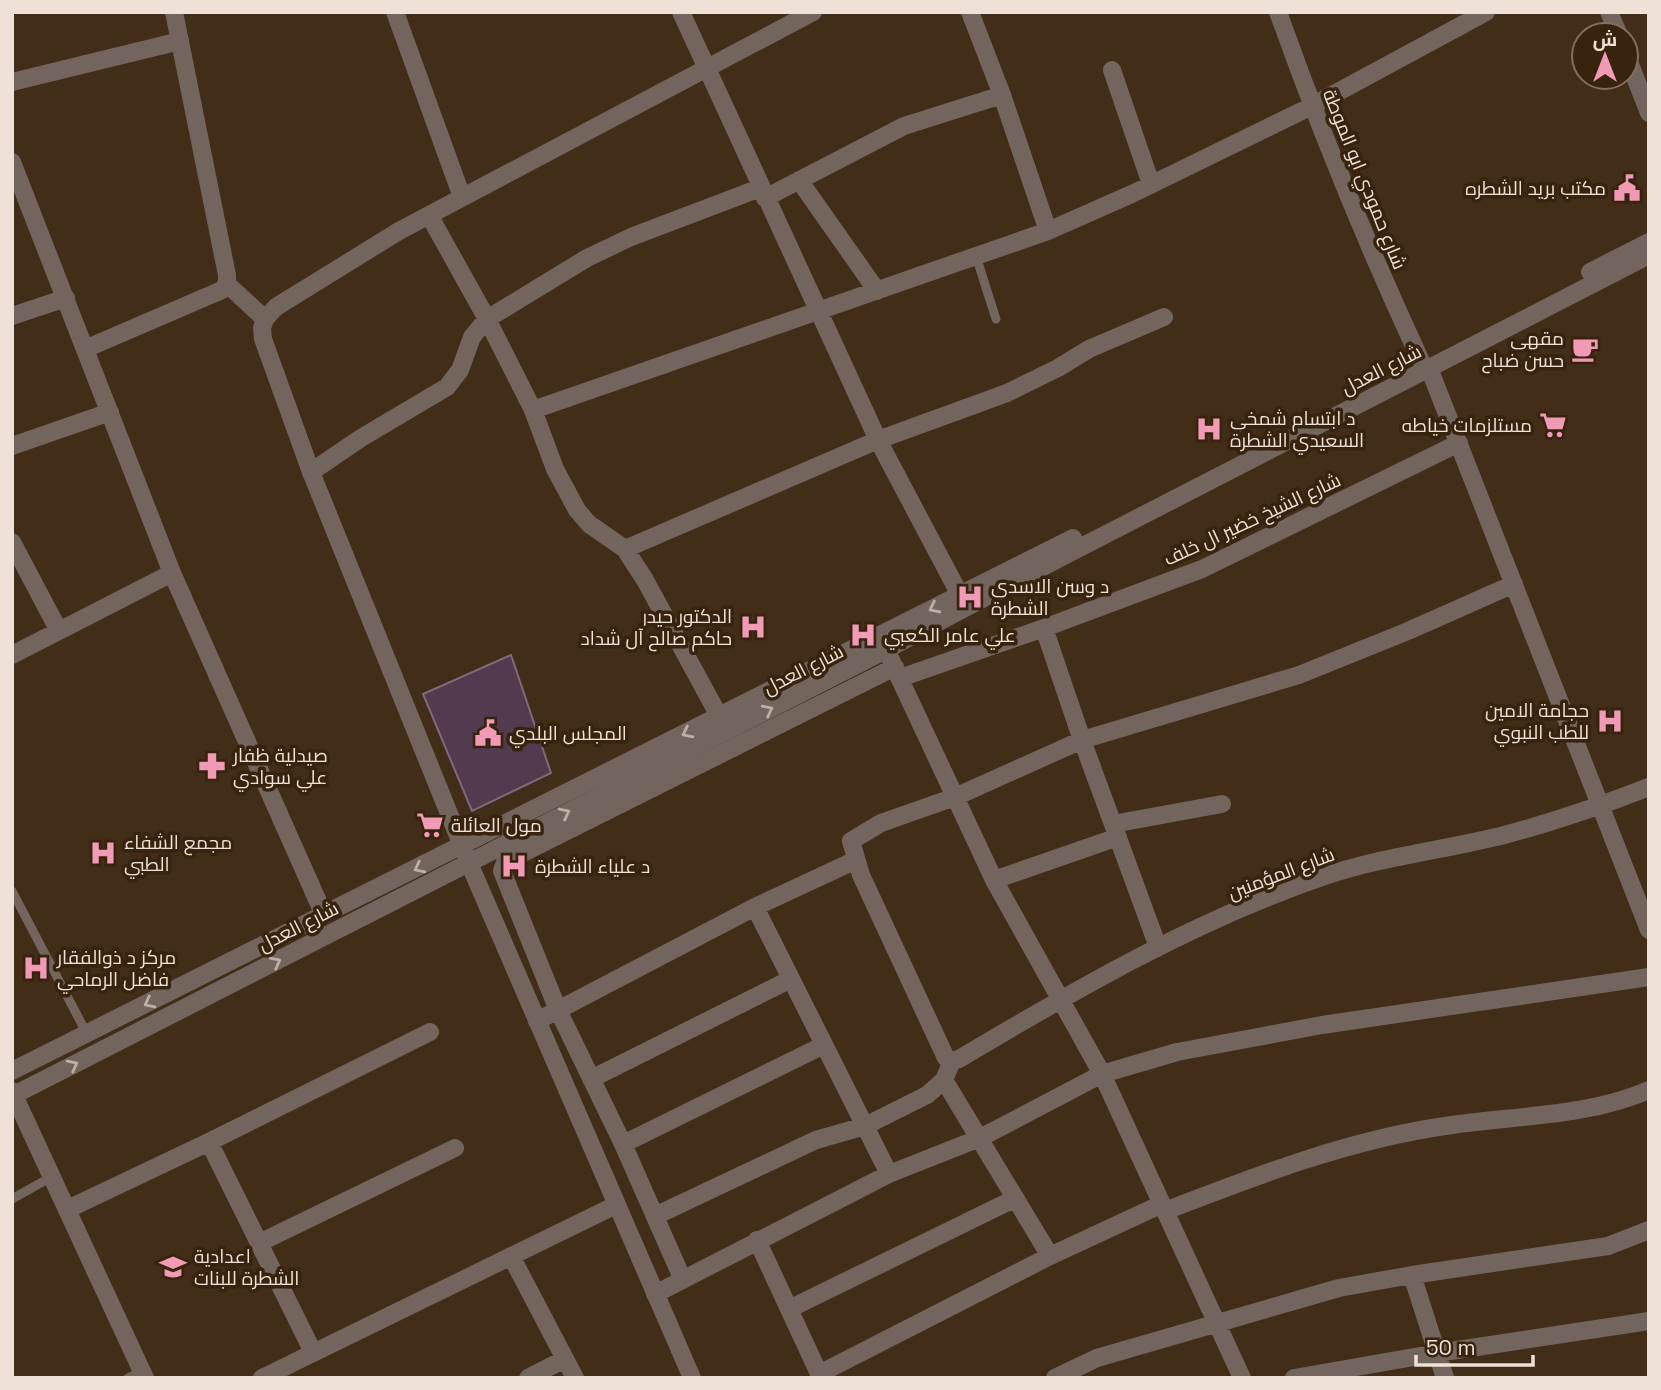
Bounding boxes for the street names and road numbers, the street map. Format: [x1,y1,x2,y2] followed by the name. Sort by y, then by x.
[1315,85,1412,274] street label: شارع حمودي ابو الموطة
[1337,339,1426,401] street label: شارع العدل
[1160,467,1345,572] street label: شارع الشيخ خضير ال خلف
[759,639,848,701] street label: شارع العدل
[1224,842,1339,906] street label: شارع المؤمنين
[254,896,343,958] street label: شارع العدل

